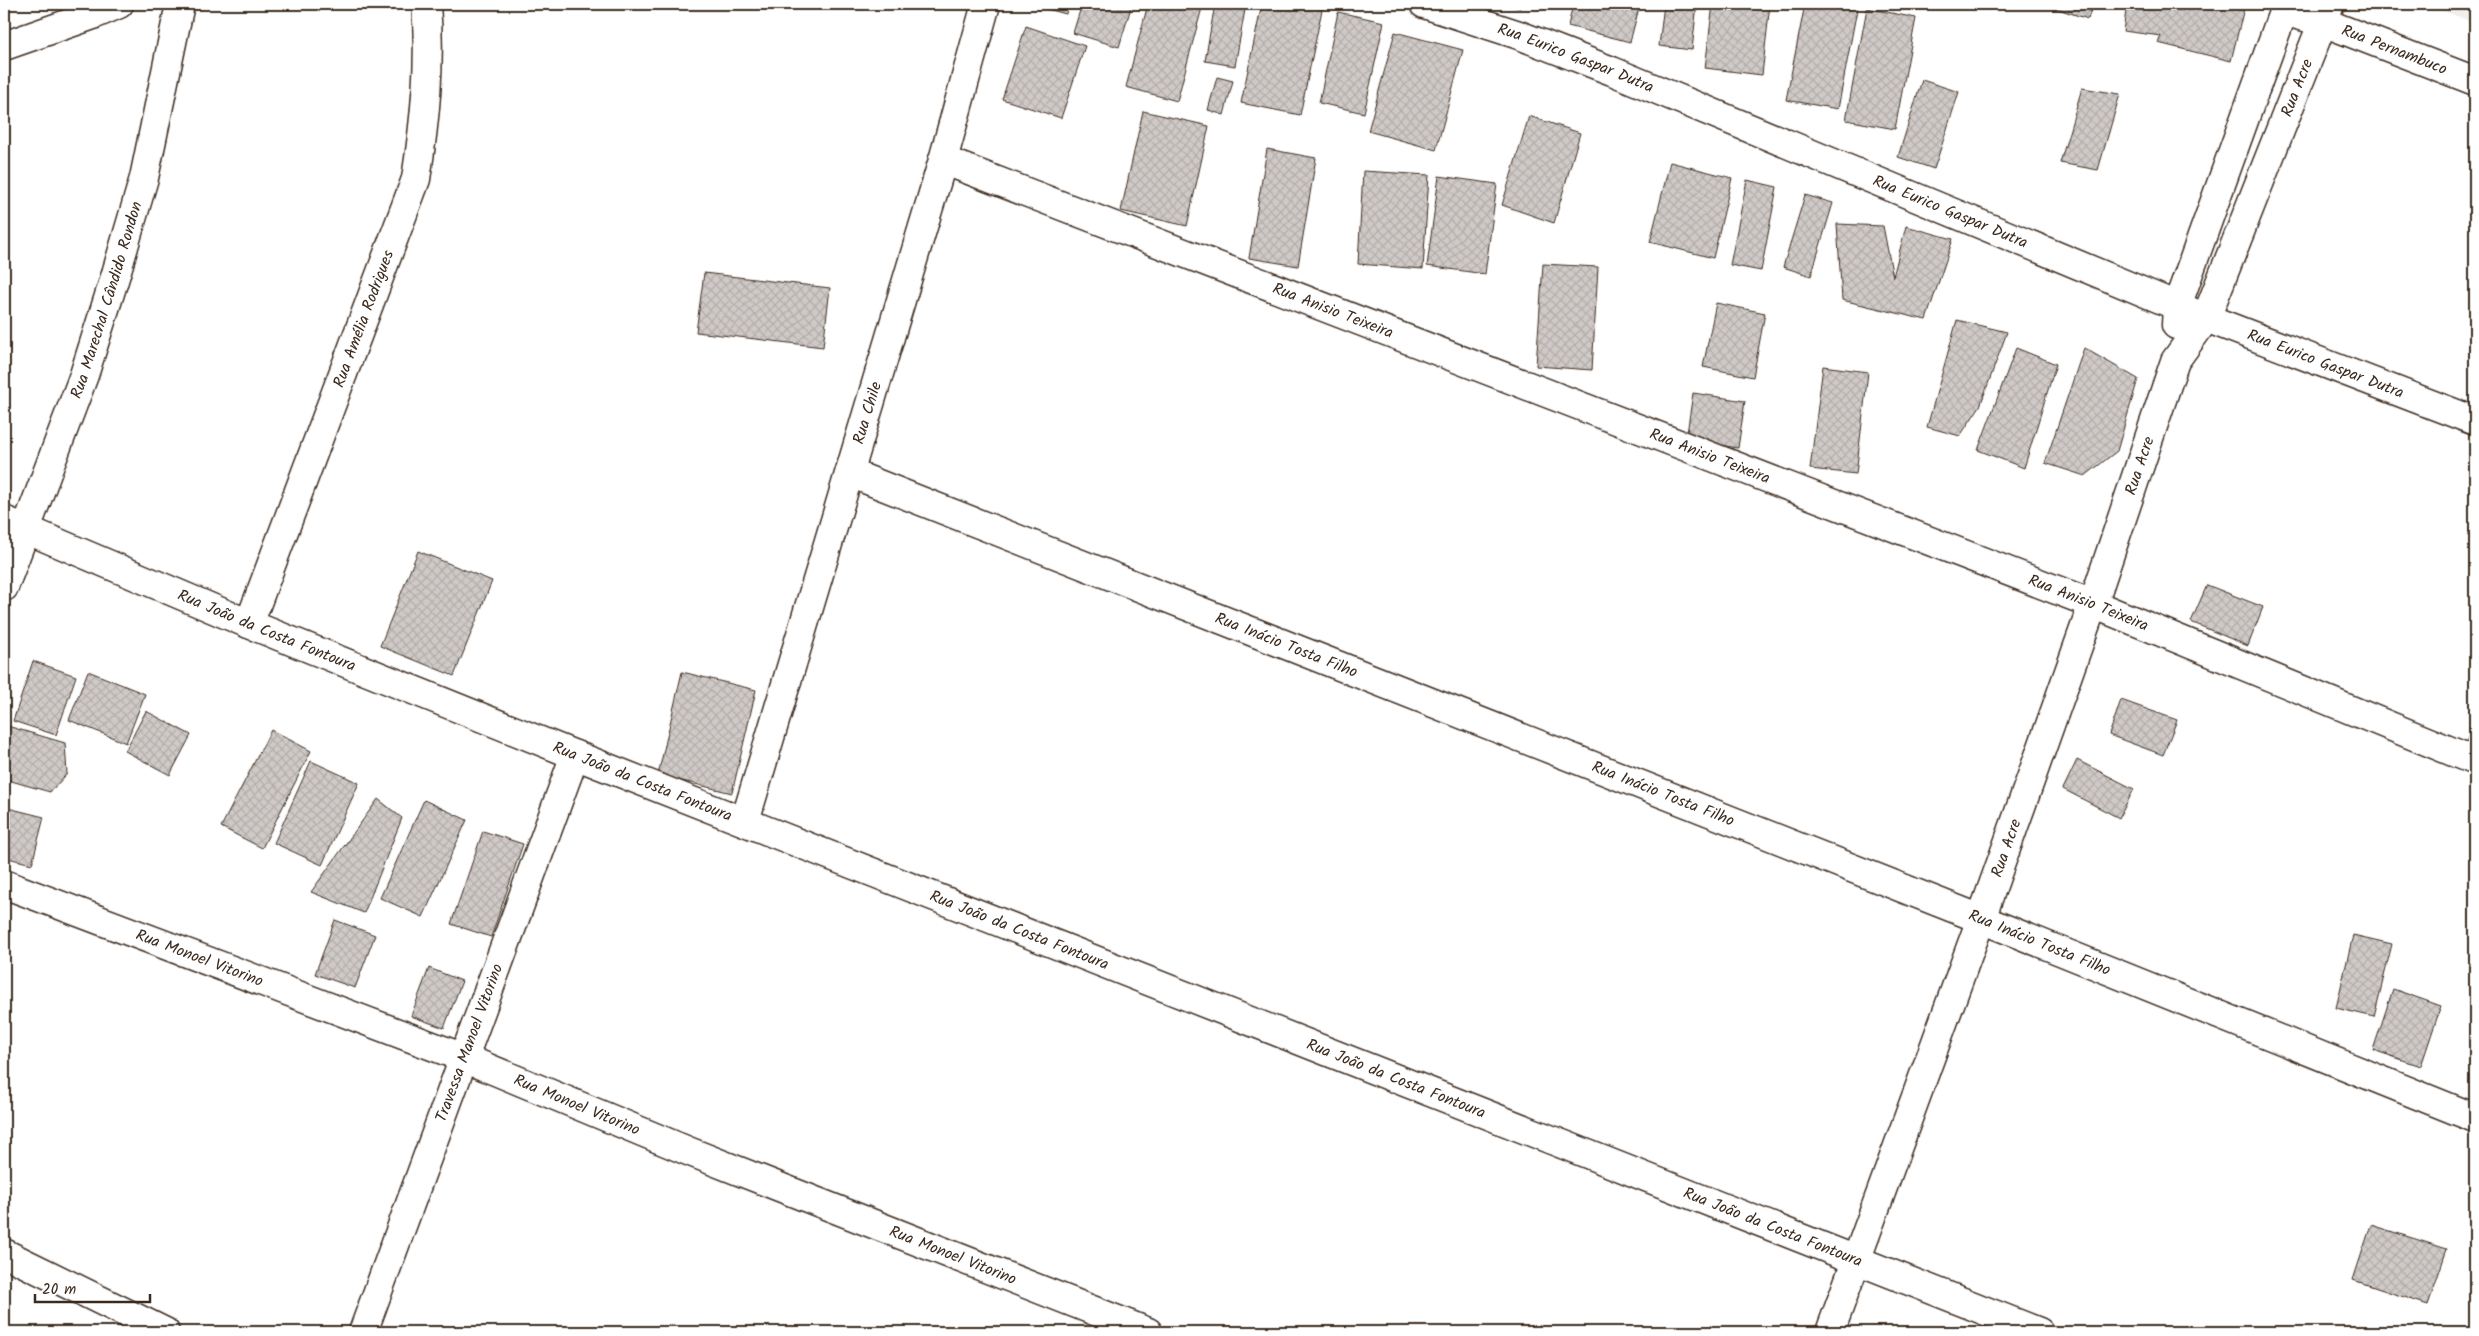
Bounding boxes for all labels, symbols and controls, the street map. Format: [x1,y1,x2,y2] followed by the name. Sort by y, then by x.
[1494,16,1658,100] street label: Rua Eurico Gaspar Dutra
[2338,18,2451,82] street label: Rua Pernambuco
[2274,55,2320,120] street label: Rua Acre
[1869,168,2032,255] street label: Rua Eurico Gaspar Dutra
[64,198,149,402] street label: Rua Marechal Cândido Rondon
[326,246,401,391] street label: Rua Amélia Rodrigues
[1269,276,1397,345] street label: Rua Anisio Teixeira
[2244,322,2408,405] street label: Rua Eurico Gaspar Dutra
[846,379,888,447] street label: Rua Chile
[1646,421,1774,491] street label: Rua Anisio Teixeira
[2118,433,2161,498] street label: Rua Acre
[2025,568,2152,638] street label: Rua Anisio Teixeira
[174,583,360,678] street label: Rua João da Costa Fontoura
[1211,606,1361,684] street label: Rua Inácio Tosta Filho
[549,735,736,828] street label: Rua João da Costa Fontoura
[1588,754,1738,833] street label: Rua Inácio Tosta Filho
[1984,815,2028,881] street label: Rua Acre
[926,883,1113,977] street label: Rua João da Costa Fontoura
[1965,903,2115,983] street label: Rua Inácio Tosta Filho
[132,922,267,993] street label: Rua Monoel Vitorino
[429,960,510,1126] street label: Travessa Manoel Vitorino
[1303,1032,1489,1125] street label: Rua João da Costa Fontoura
[510,1067,644,1142] street label: Rua Monoel Vitorino
[1679,1180,1866,1274] street label: Rua João da Costa Fontoura
[886,1219,1020,1292] street label: Rua Monoel Vitorino
[35,1271,150,1303] scale bar
[42,1278,76,1302] text: 20 m

